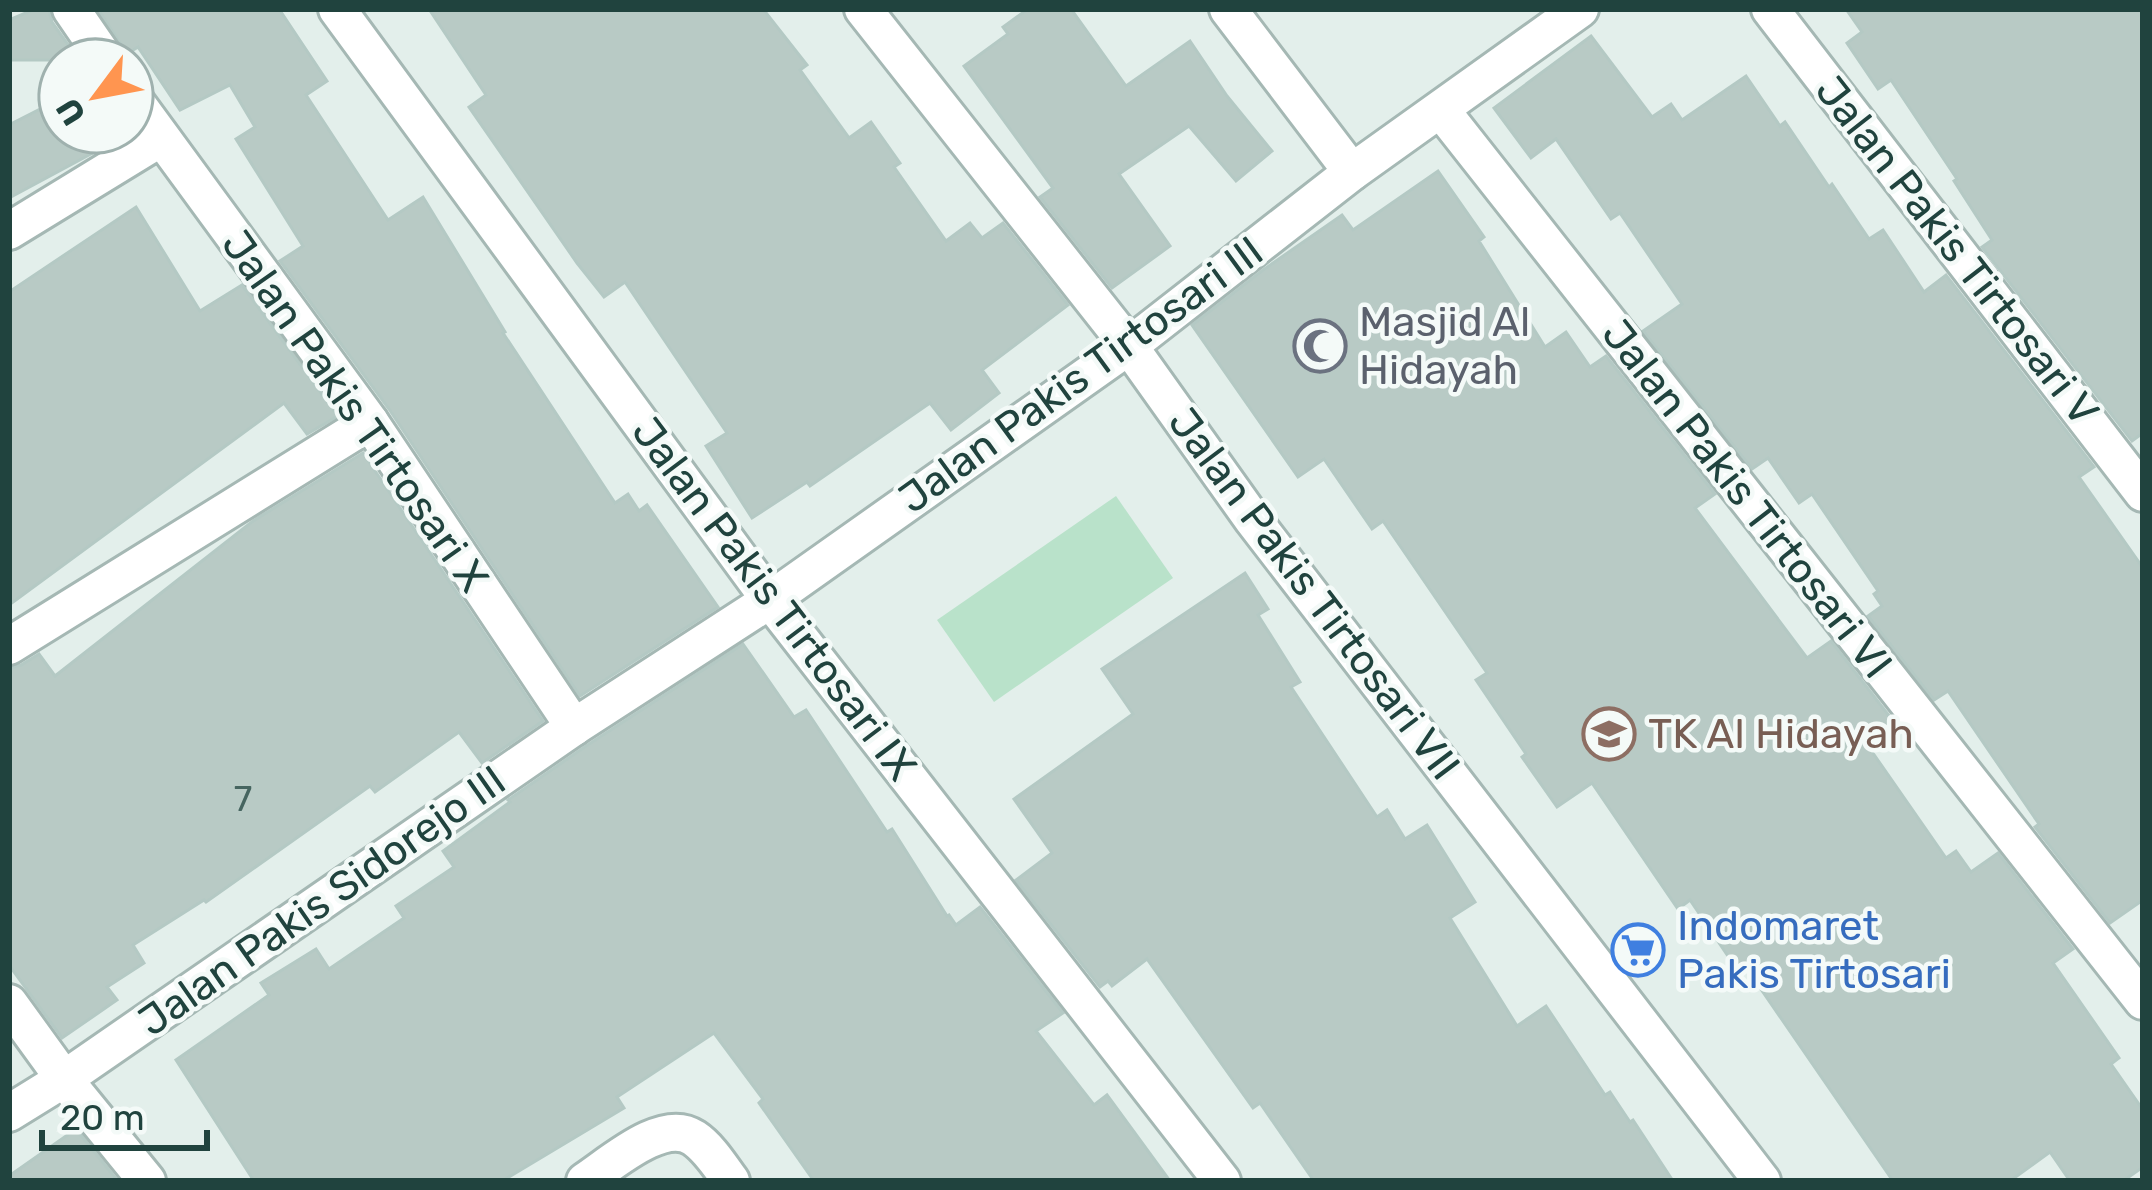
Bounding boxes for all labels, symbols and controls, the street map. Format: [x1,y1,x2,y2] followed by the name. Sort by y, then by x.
[36,36,156,156] north arrow
[1805,66,2109,436] street label: Jalan Pakis Tirtosari V
[48,91,94,132] text: U
[211,221,499,601] street label: Jalan Pakis Tirtosari X
[889,226,1273,524] street label: Jalan Pakis Tirtosari III
[1359,297,1530,395] place label: Masjid Al Hidayah
[1592,310,1902,688] street label: Jalan Pakis Tirtosari VI
[1292,318,1348,374] mosque icon: Masjid Al Hidayah
[1158,398,1470,790] street label: Jalan Pakis Tirtosari VII
[621,408,927,790] street label: Jalan Pakis Tirtosari IX
[1581,706,1637,762] school or university icon: TK Al Hidayah
[1648,709,1914,759] place label: TK Al Hidayah
[129,755,515,1047] street label: Jalan Pakis Sidorejo III
[234,777,252,820] house number: 7
[1677,901,1951,999] place label: Indomaret Pakis Tirtosari
[1610,922,1666,978] supermarket icon: Indomaret Pakis Tirtosari
[42,1076,207,1150] scale bar
[60,1096,145,1139] text: 20 m

